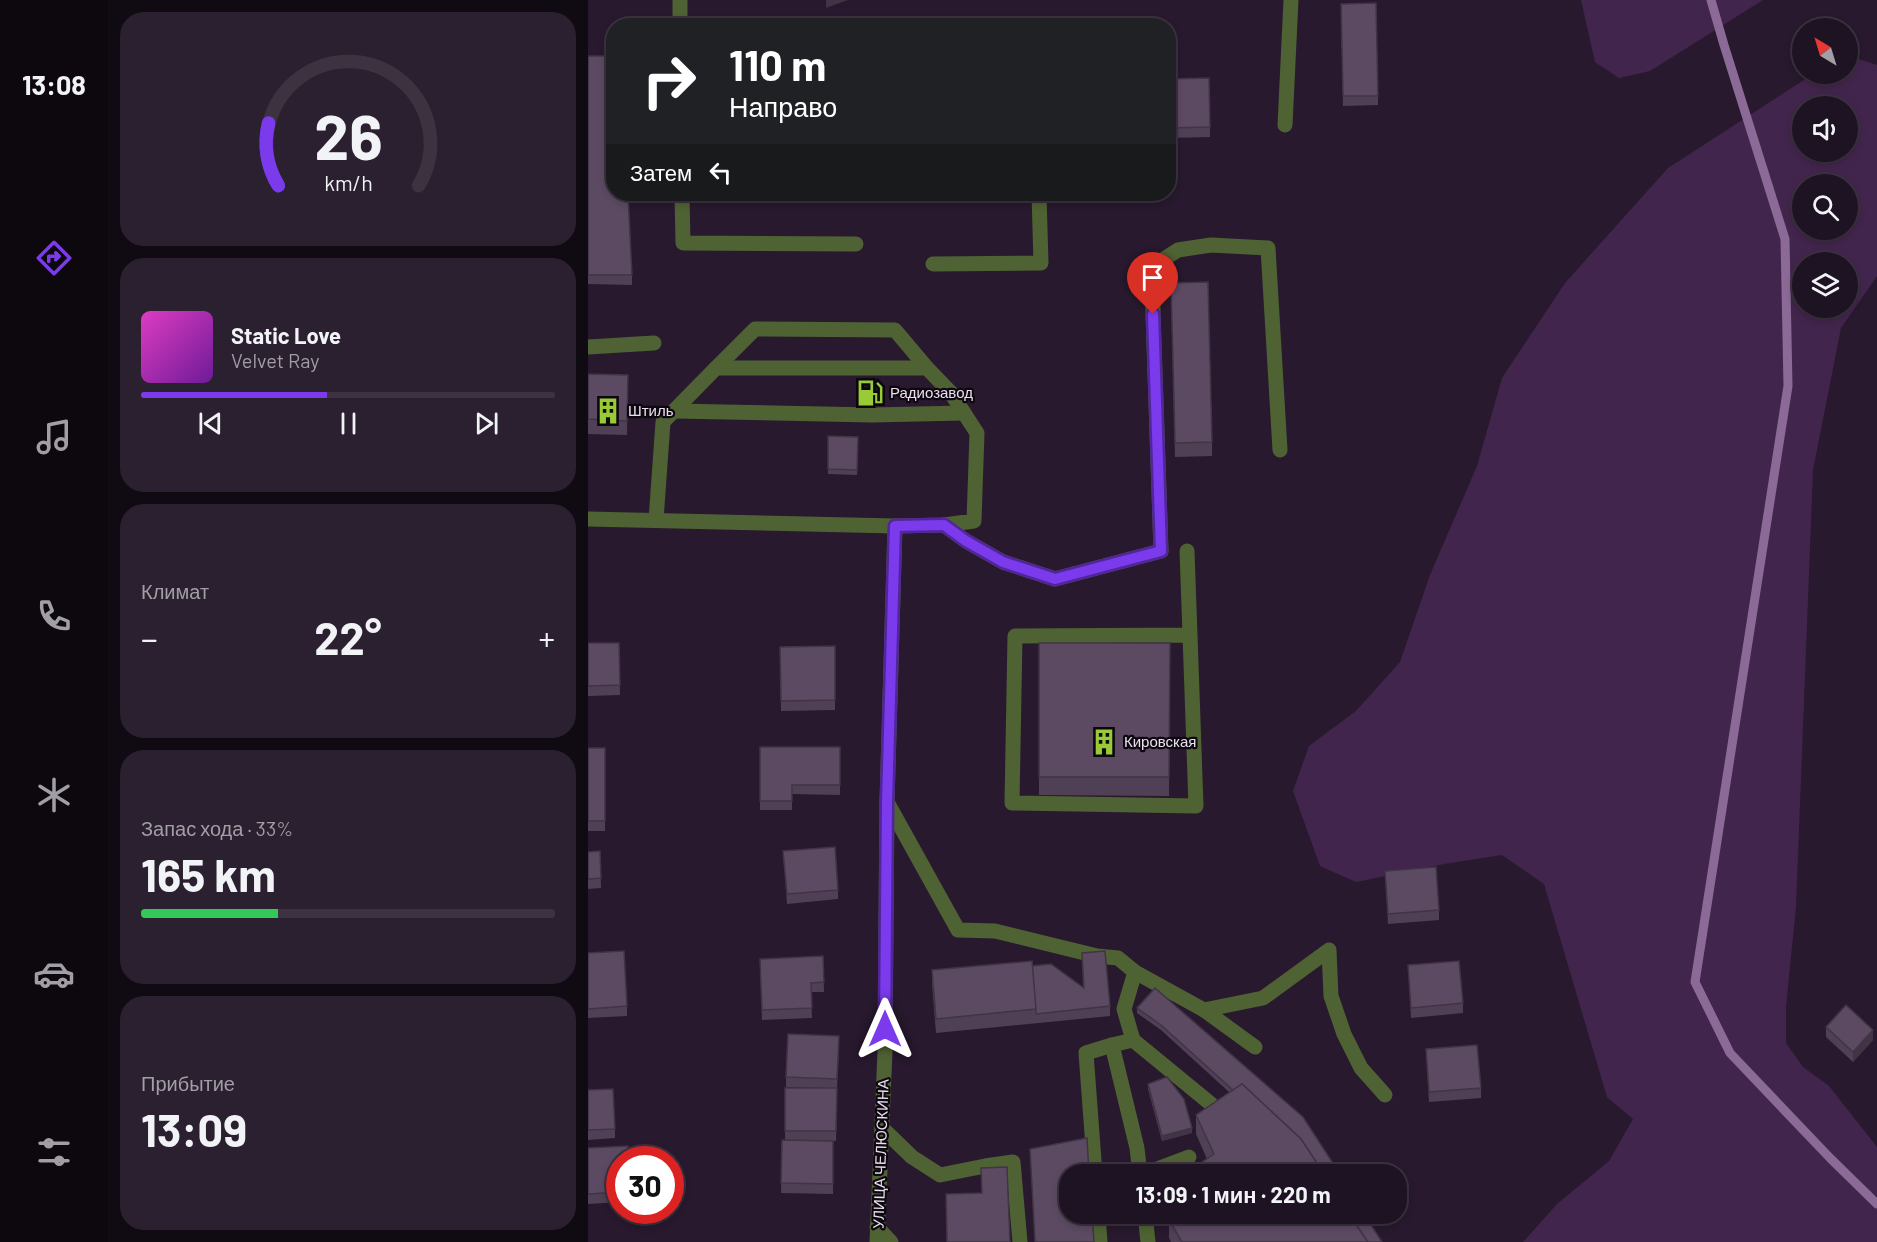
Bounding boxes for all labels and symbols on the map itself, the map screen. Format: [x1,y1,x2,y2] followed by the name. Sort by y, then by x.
[1792,18,1858,84] north arrow
[1127,252,1178,314] pin
[855,378,885,408] fuel station icon: Радиозавод
[890,383,973,401] place label: Радиозавод
[593,396,623,426] building icon: Штиль
[628,401,674,419] place label: Штиль
[1089,727,1119,757] building icon: Кировская
[1124,732,1196,750] place label: Кировская
[853,997,917,1061] position arrow
[868,1079,892,1229] street label: УЛИЦА ЧЕЛЮСКИНА
[606,1146,684,1224] speed limit sign: 30

